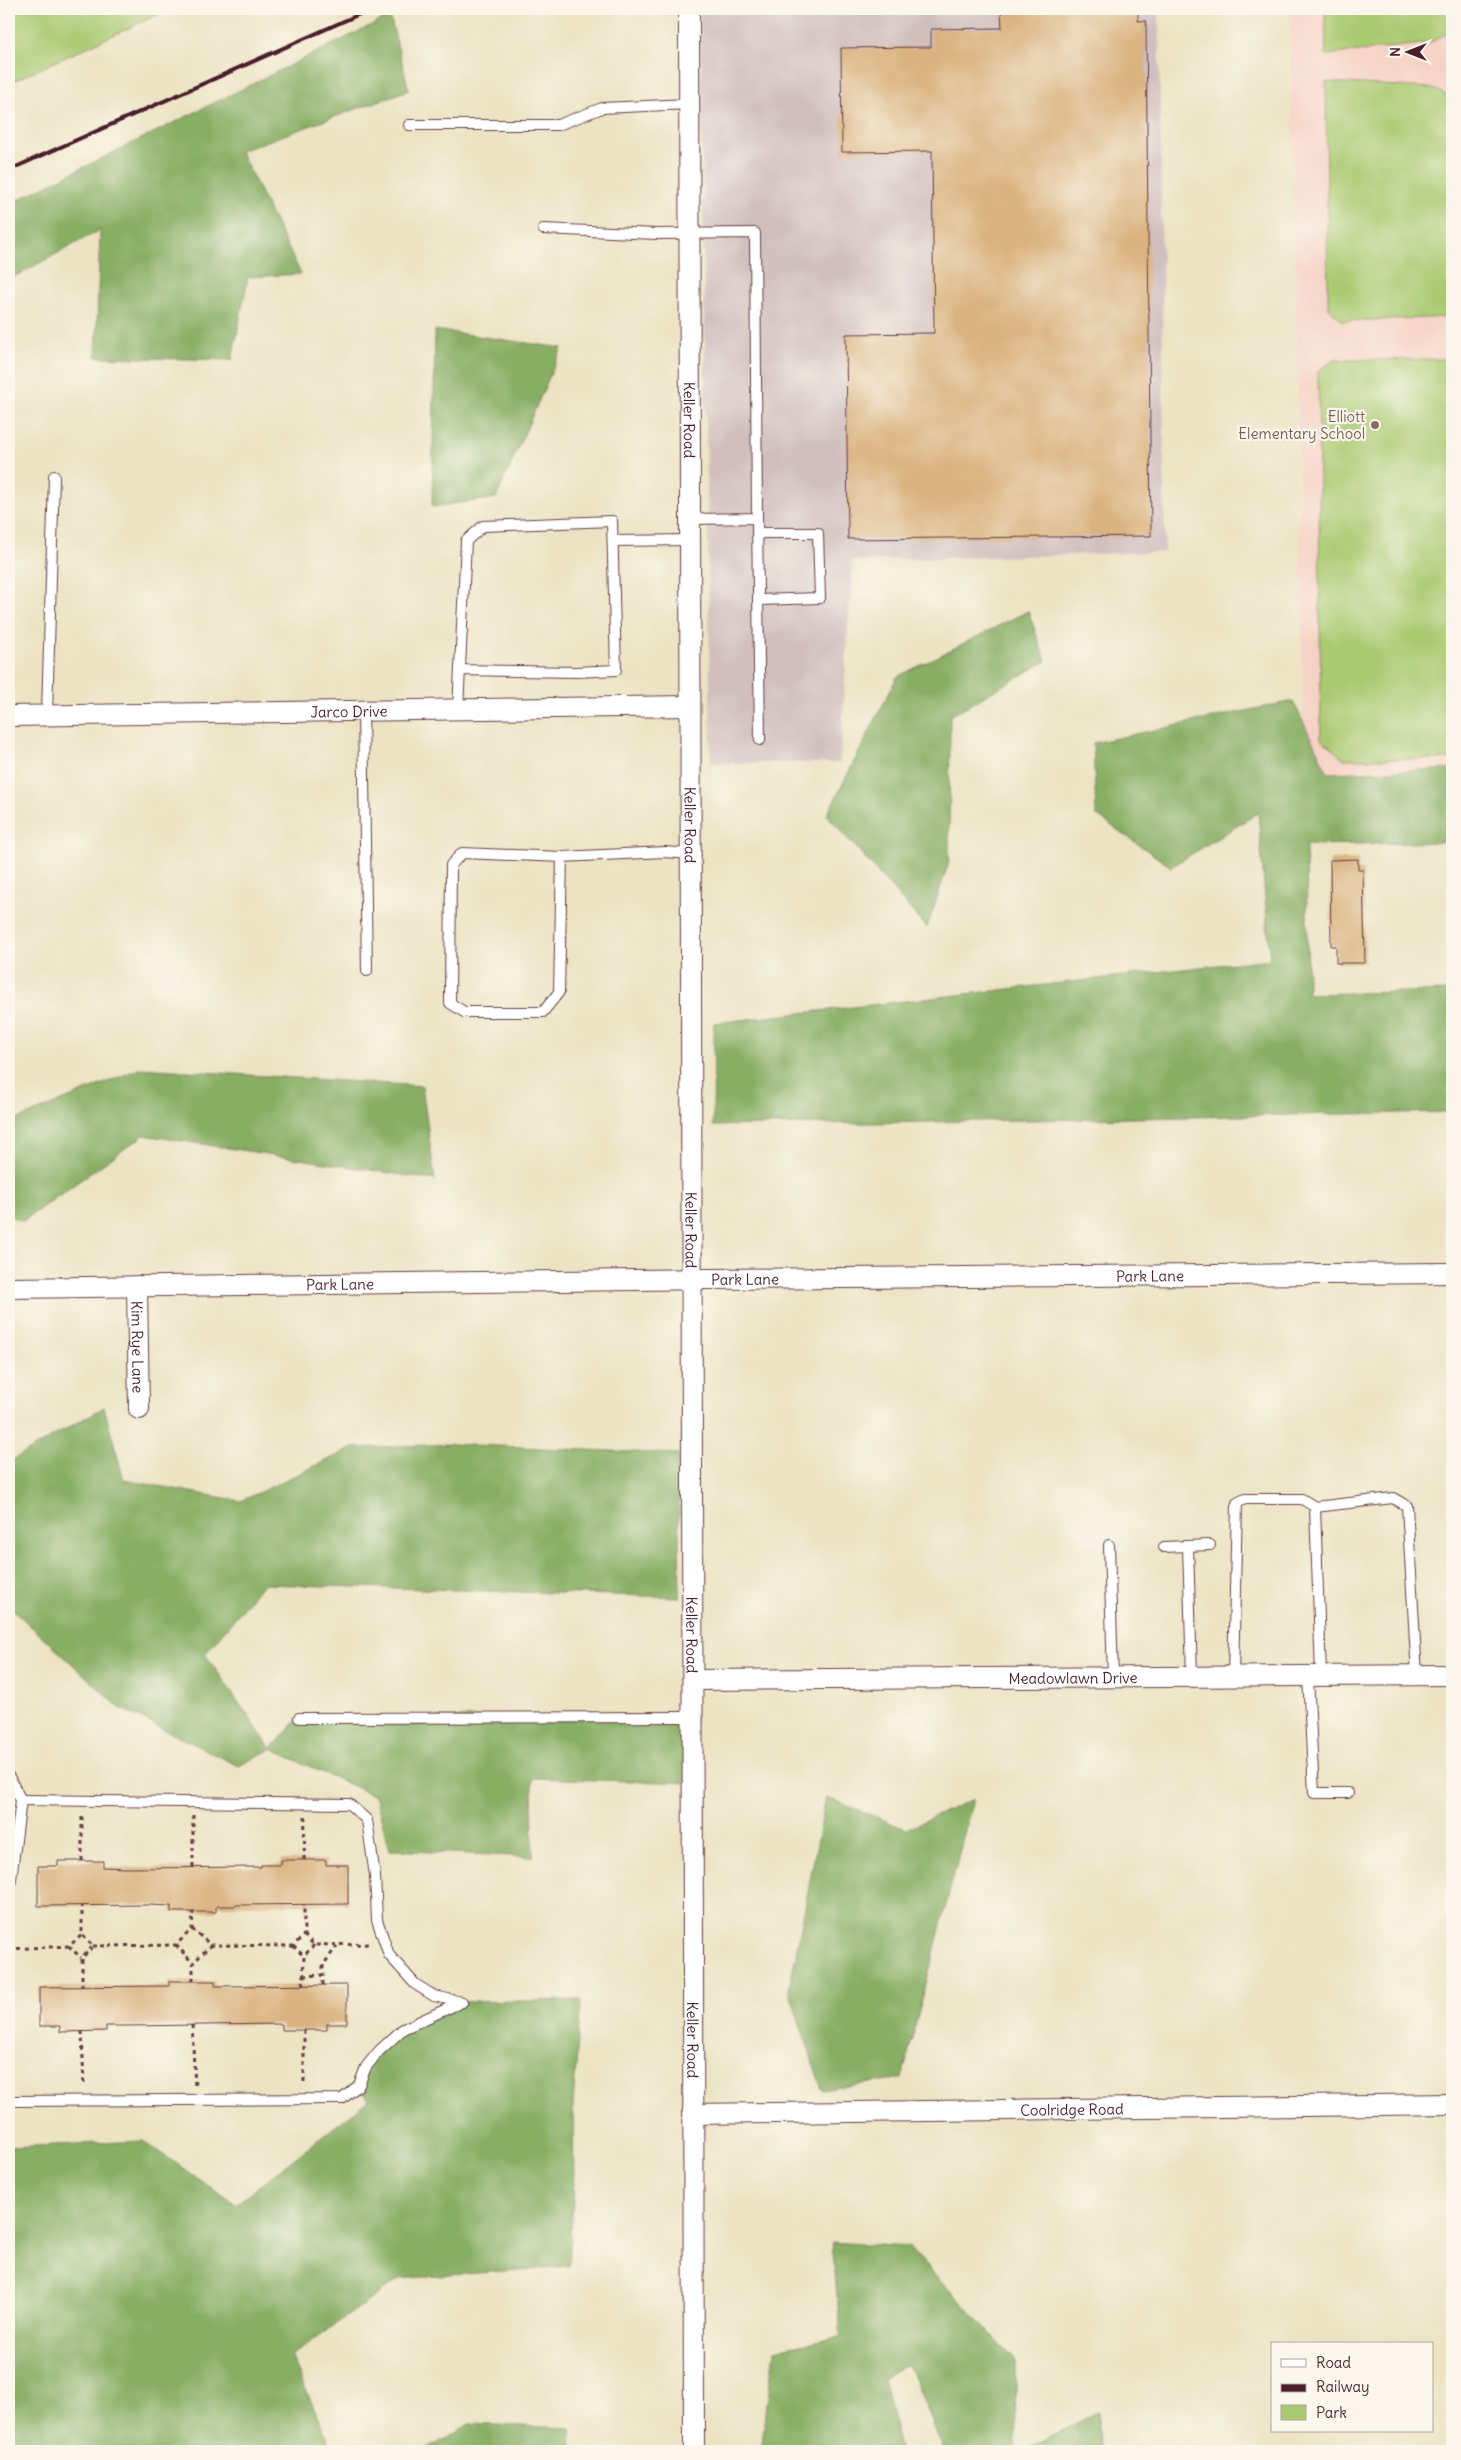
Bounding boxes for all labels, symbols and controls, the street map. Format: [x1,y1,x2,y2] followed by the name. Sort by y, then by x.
[1384,28,1434,78] north arrow
[1386,47,1404,57] text: N
[680,382,699,459] street label: Keller Road
[1238,407,1365,443] place label: Elliott Elementary School
[1369,419,1381,431] marker: Elliott Elementary School
[310,701,388,721] street label: Jarco Drive
[681,787,700,864] street label: Keller Road
[682,1192,701,1269] street label: Keller Road
[1116,1266,1184,1285] street label: Park Lane
[711,1269,779,1289] street label: Park Lane
[306,1274,374,1294] street label: Park Lane
[128,1301,148,1393] street label: Kim Rye Lane
[683,1597,702,1674] street label: Keller Road
[1008,1668,1138,1687] street label: Meadowlawn Drive
[684,2002,703,2079] street label: Keller Road
[1020,2099,1124,2119] street label: Coolridge Road
[1271,2342,1434,2432] legend
[1316,2353,1351,2372] text: Road
[1316,2377,1370,2396] text: Railway
[1316,2403,1347,2422] text: Park

